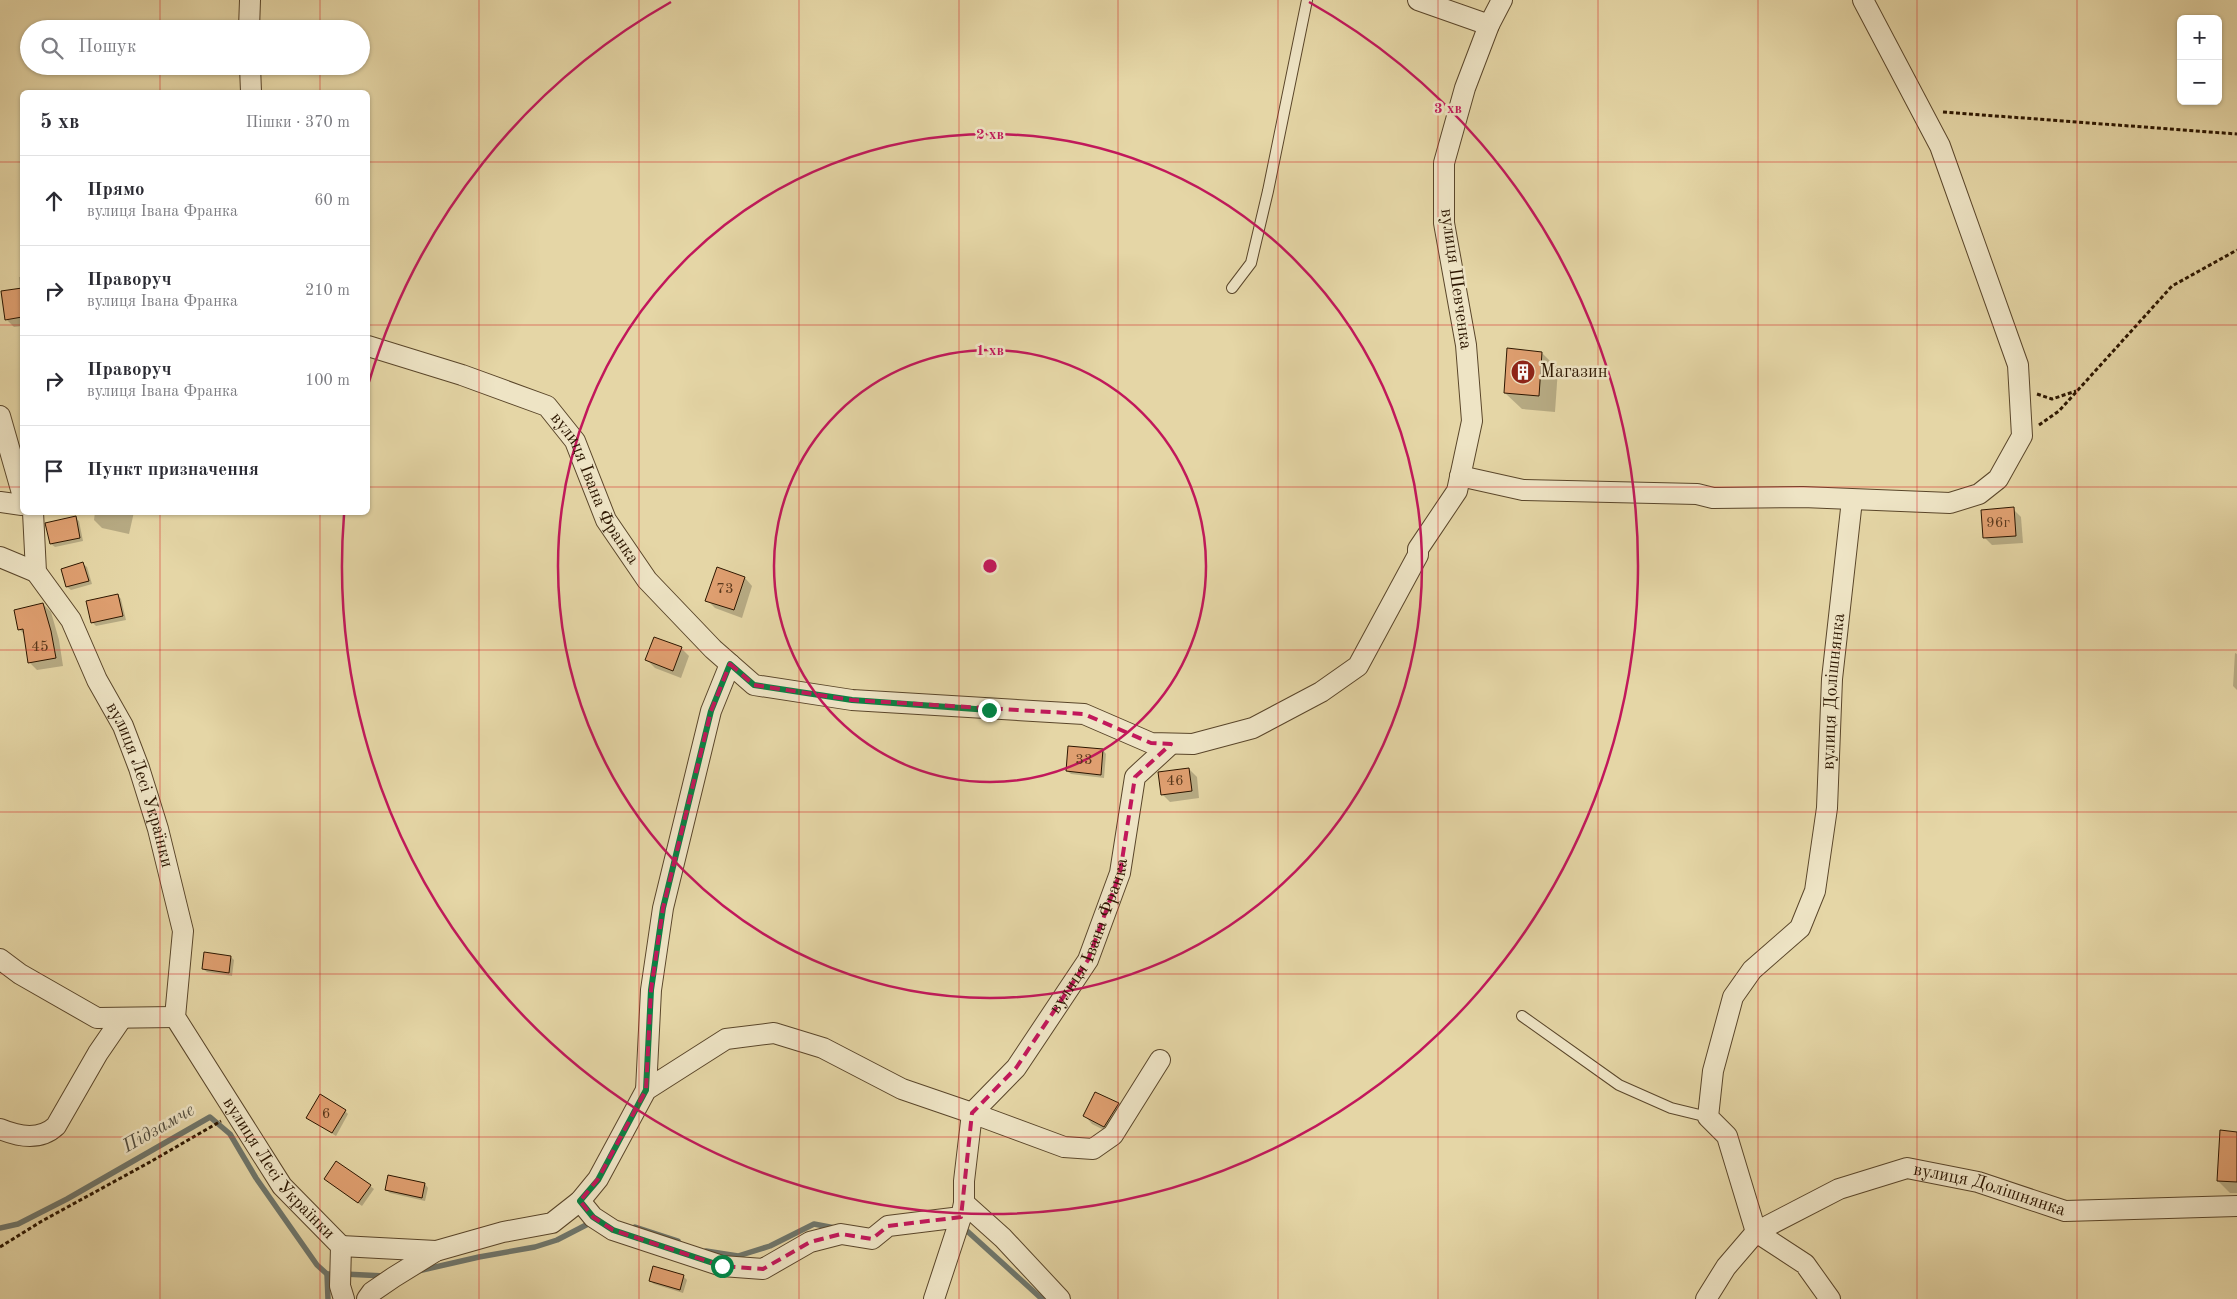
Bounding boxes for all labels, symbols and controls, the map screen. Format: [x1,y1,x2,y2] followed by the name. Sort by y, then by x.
[2177,15,2222,105] map controls
[2177,15,2222,60] button: +
[20,20,370,75] search box
[38,34,66,62] icon: search
[78,38,136,57] text: Пошук
[2177,60,2222,105] button: −
[1434,102,1462,117] text: 3 хв
[40,112,79,133] text: 5 хв
[246,115,350,131] text: Пішки · 370 m
[976,128,1004,143] text: 2 хв
[87,181,145,200] text: Прямо
[40,187,68,215] icon: ahead
[314,193,350,209] text: 60 m
[87,204,238,220] text: вулиця Івана Франка
[1437,207,1475,351] street label: вулиця Шевченка
[87,271,172,290] text: Праворуч
[40,277,68,305] icon: right
[305,283,350,299] text: 210 m
[87,294,238,310] text: вулиця Івана Франка
[976,344,1004,359] text: 1 хв
[1510,359,1536,385] building icon: Магазин
[87,361,172,380] text: Праворуч
[1540,363,1608,381] place label: Магазин
[40,367,68,395] icon: right
[305,373,350,389] text: 100 m
[87,384,238,400] text: вулиця Івана Франка
[547,409,642,568] street label: вулиця Івана Франка
[40,457,68,485] icon: arrive
[87,461,259,480] text: Пункт призначення
[1986,516,2010,531] house number: 96г
[981,557,999,575] centre of rings
[716,582,734,597] house number: 73
[1819,612,1848,770] street label: вулиця Долішнянка
[31,640,49,655] house number: 45
[103,699,176,869] street label: вулиця Лесі Українки
[978,699,1001,722] route end
[1075,753,1093,768] house number: 33
[1166,774,1184,789] house number: 46
[1046,857,1131,1017] street label: вулиця Івана Франка
[219,1094,338,1243] street label: вулиця Лесі Українки
[119,1101,198,1158] water label: Підзамче
[322,1107,330,1122] house number: 6
[1912,1161,2068,1220] street label: вулиця Долішнянка
[711,1255,734,1278] route start

